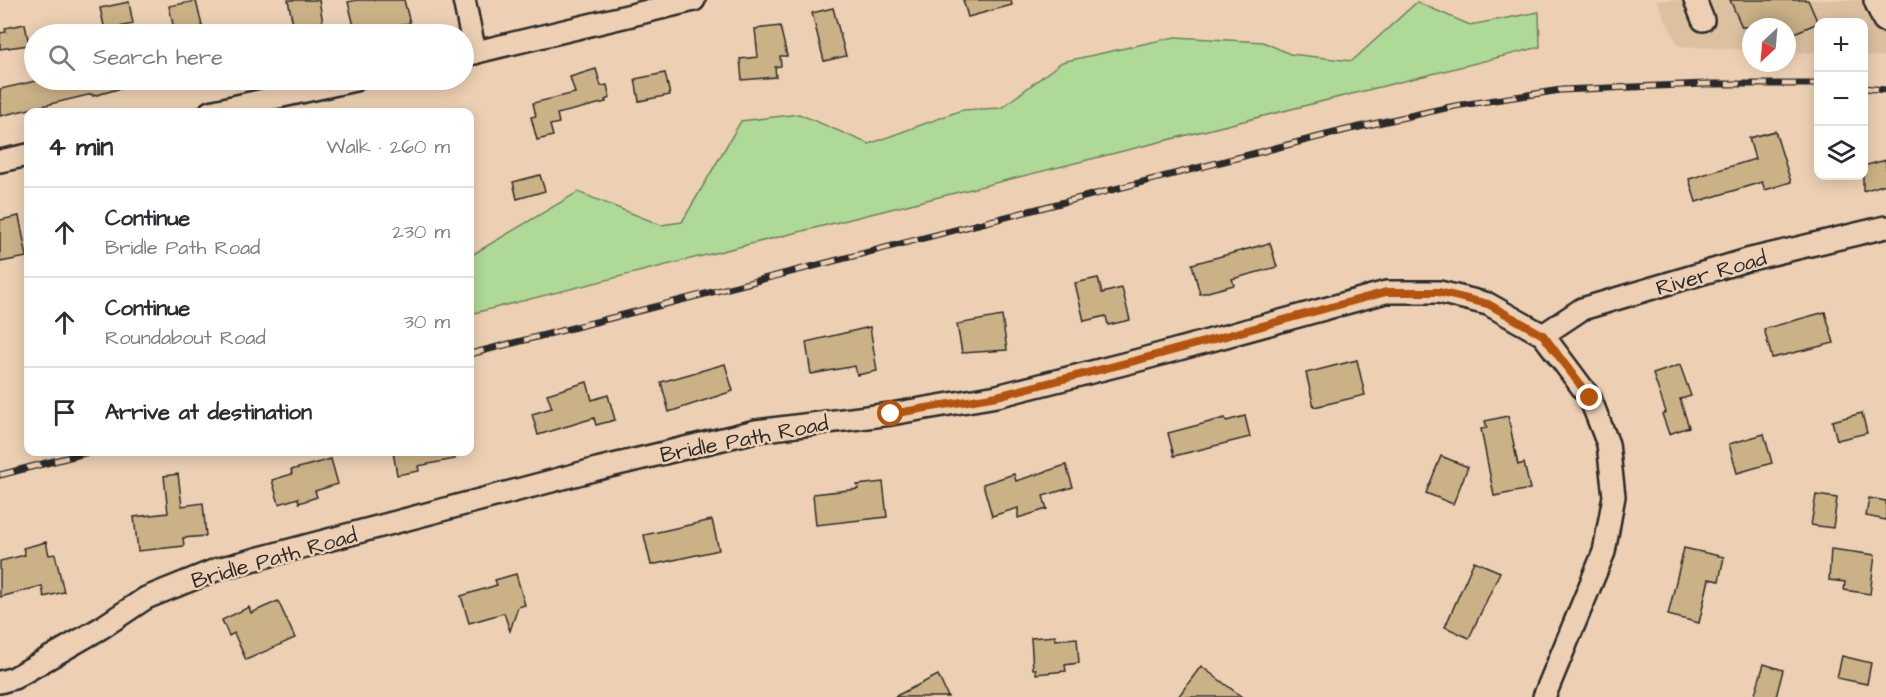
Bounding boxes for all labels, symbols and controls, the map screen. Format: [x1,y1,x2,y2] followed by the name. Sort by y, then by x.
[1742,18,1796,72] north arrow
[1814,18,1868,180] map controls
[1814,18,1868,72] button: +
[24,24,474,90] search box
[45,41,78,74] icon: search
[93,42,223,73] text: Search here
[1814,72,1868,126] button: −
[1814,126,1868,180] button: layers
[48,129,113,165] text: 4 min
[327,133,450,161] text: Walk · 260 m
[105,203,190,234] text: Continue
[48,216,81,249] icon: ahead
[392,218,450,246] text: 230 m
[105,234,260,262] text: Bridle Path Road
[1652,243,1770,304] street label: River Road
[105,293,190,324] text: Continue
[48,306,81,339] icon: ahead
[404,308,450,336] text: 30 m
[105,324,266,352] text: Roundabout Road
[1576,384,1602,410] route end
[48,396,81,429] icon: arrive
[105,397,312,428] text: Arrive at destination
[877,400,903,426] route start
[657,408,831,471] street label: Bridle Path Road
[188,520,361,597] street label: Bridle Path Road

